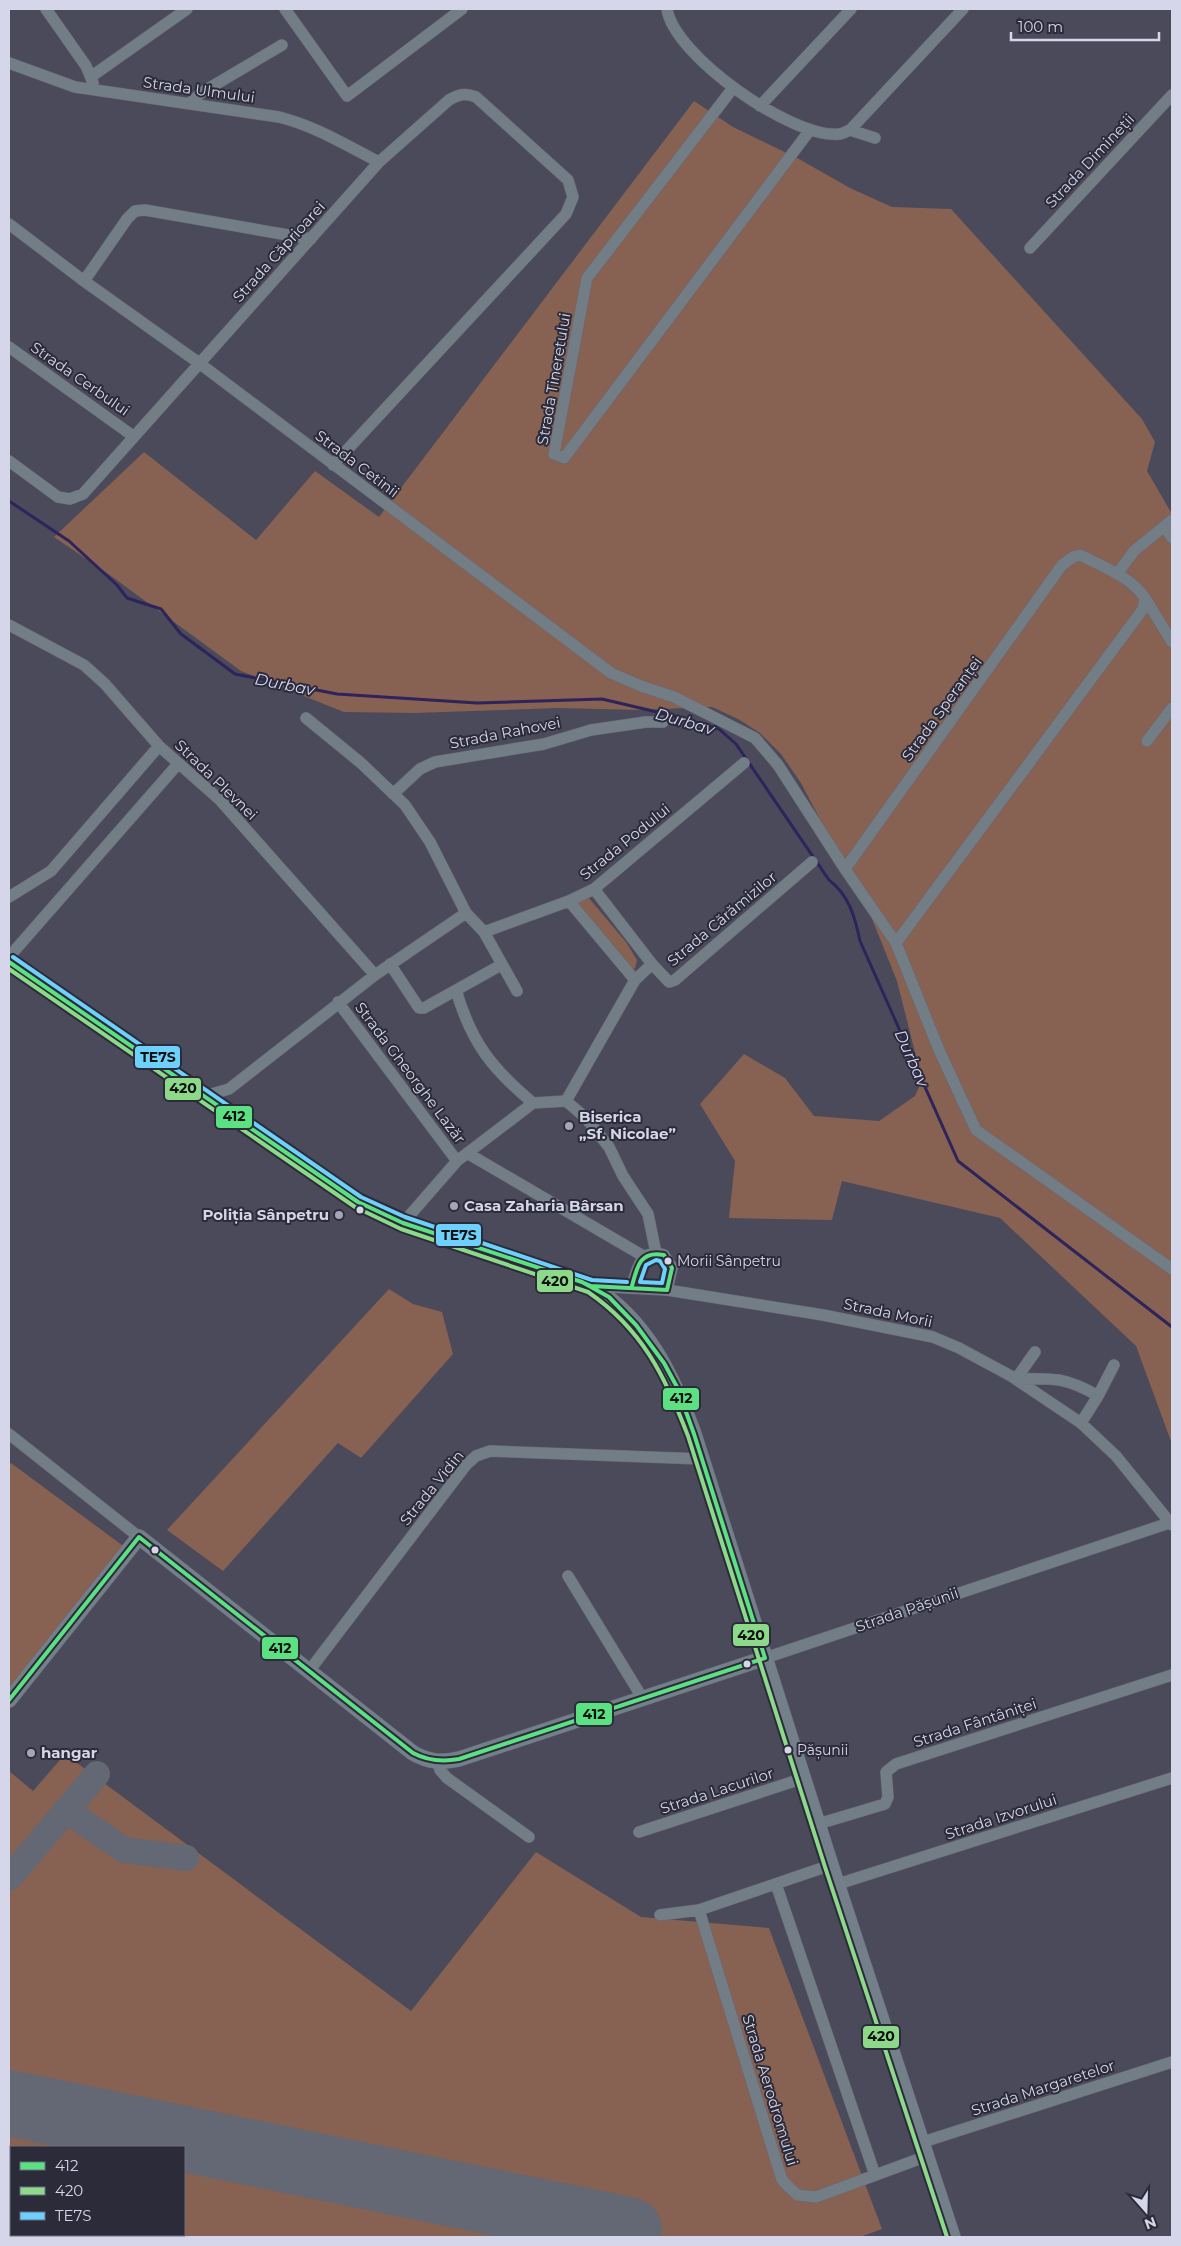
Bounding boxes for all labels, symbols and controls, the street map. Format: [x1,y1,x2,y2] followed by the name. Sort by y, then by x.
[1011,10,1158,42] scale bar
[1018,17,1063,36] text: 100 m
[142,72,256,107] street label: Strada Ulmului
[1041,109,1139,213] street label: Strada Dimineții
[228,197,329,306] street label: Strada Căprioarei
[533,311,574,446] street label: Strada Tineretului
[27,337,133,420] street label: Strada Cerbului
[312,426,403,501] street label: Strada Cetinii
[897,653,987,765] street label: Strada Speranței
[253,669,318,700] water label: Durbav
[653,704,718,739] water label: Durbav
[448,712,562,753] street label: Strada Rahovei
[171,735,262,824] street label: Strada Plevnei
[576,799,674,884] street label: Strada Podului
[663,867,780,970] street label: Strada Cărămizilor
[351,998,470,1147] street label: Strada Gheorghe Lazăr
[891,1027,933,1091] water label: Durbav
[134,1045,181,1069] line badge: TE7S
[140,1048,176,1066] text: TE7S
[164,1077,202,1101] line badge: 420
[169,1079,197,1097] text: 420
[215,1105,253,1129] line badge: 412
[222,1107,246,1125] text: 412
[579,1107,676,1143] place label: Biserica „Sf. Nicolae”
[563,1120,575,1132] marker: Biserica „Sf. Nicolae”
[464,1196,624,1215] place label: Casa Zaharia Bârsan
[448,1200,460,1212] marker: Casa Zaharia Bârsan
[202,1205,329,1225] place label: Poliția Sânpetru
[355,1205,365,1215] unlabelled marker
[333,1209,345,1221] marker: Poliția Sânpetru
[435,1223,482,1247] line badge: TE7S
[441,1226,477,1244] text: TE7S
[677,1252,781,1270] place label: Morii Sânpetru
[663,1256,673,1266] marker: Morii Sânpetru
[536,1269,574,1293] line badge: 420
[541,1272,569,1290] text: 420
[842,1294,934,1331] street label: Strada Morii
[662,1387,700,1411] line badge: 412
[669,1389,693,1407] text: 412
[396,1446,468,1529] street label: Strada Vidin
[150,1545,160,1555] unlabelled marker
[853,1583,961,1637] street label: Strada Pășunii
[732,1623,770,1647] line badge: 420
[737,1626,765,1644] text: 420
[261,1636,299,1660] line badge: 412
[268,1639,292,1657] text: 412
[742,1659,752,1669] unlabelled marker
[911,1694,1039,1752] street label: Strada Fântâniței
[575,1702,613,1726] line badge: 412
[582,1705,606,1723] text: 412
[797,1741,848,1760] place label: Pășunii
[41,1743,98,1762] place label: hangar
[783,1745,793,1755] marker: Pășunii
[25,1747,37,1759] marker: hangar
[658,1763,776,1818] street label: Strada Lacurilor
[943,1790,1059,1844] street label: Strada Izvorului
[738,2012,803,2168] street label: Strada Aerodromului
[862,2025,900,2049] line badge: 420
[867,2027,895,2045] text: 420
[969,2055,1117,2120] street label: Strada Margaretelor
[10,2146,185,2236] legend
[55,2156,78,2175] text: 412
[55,2181,83,2200] text: 420
[1121,2186,1171,2236] north arrow
[55,2206,91,2225] text: TE7S
[1142,2213,1159,2234] text: N

